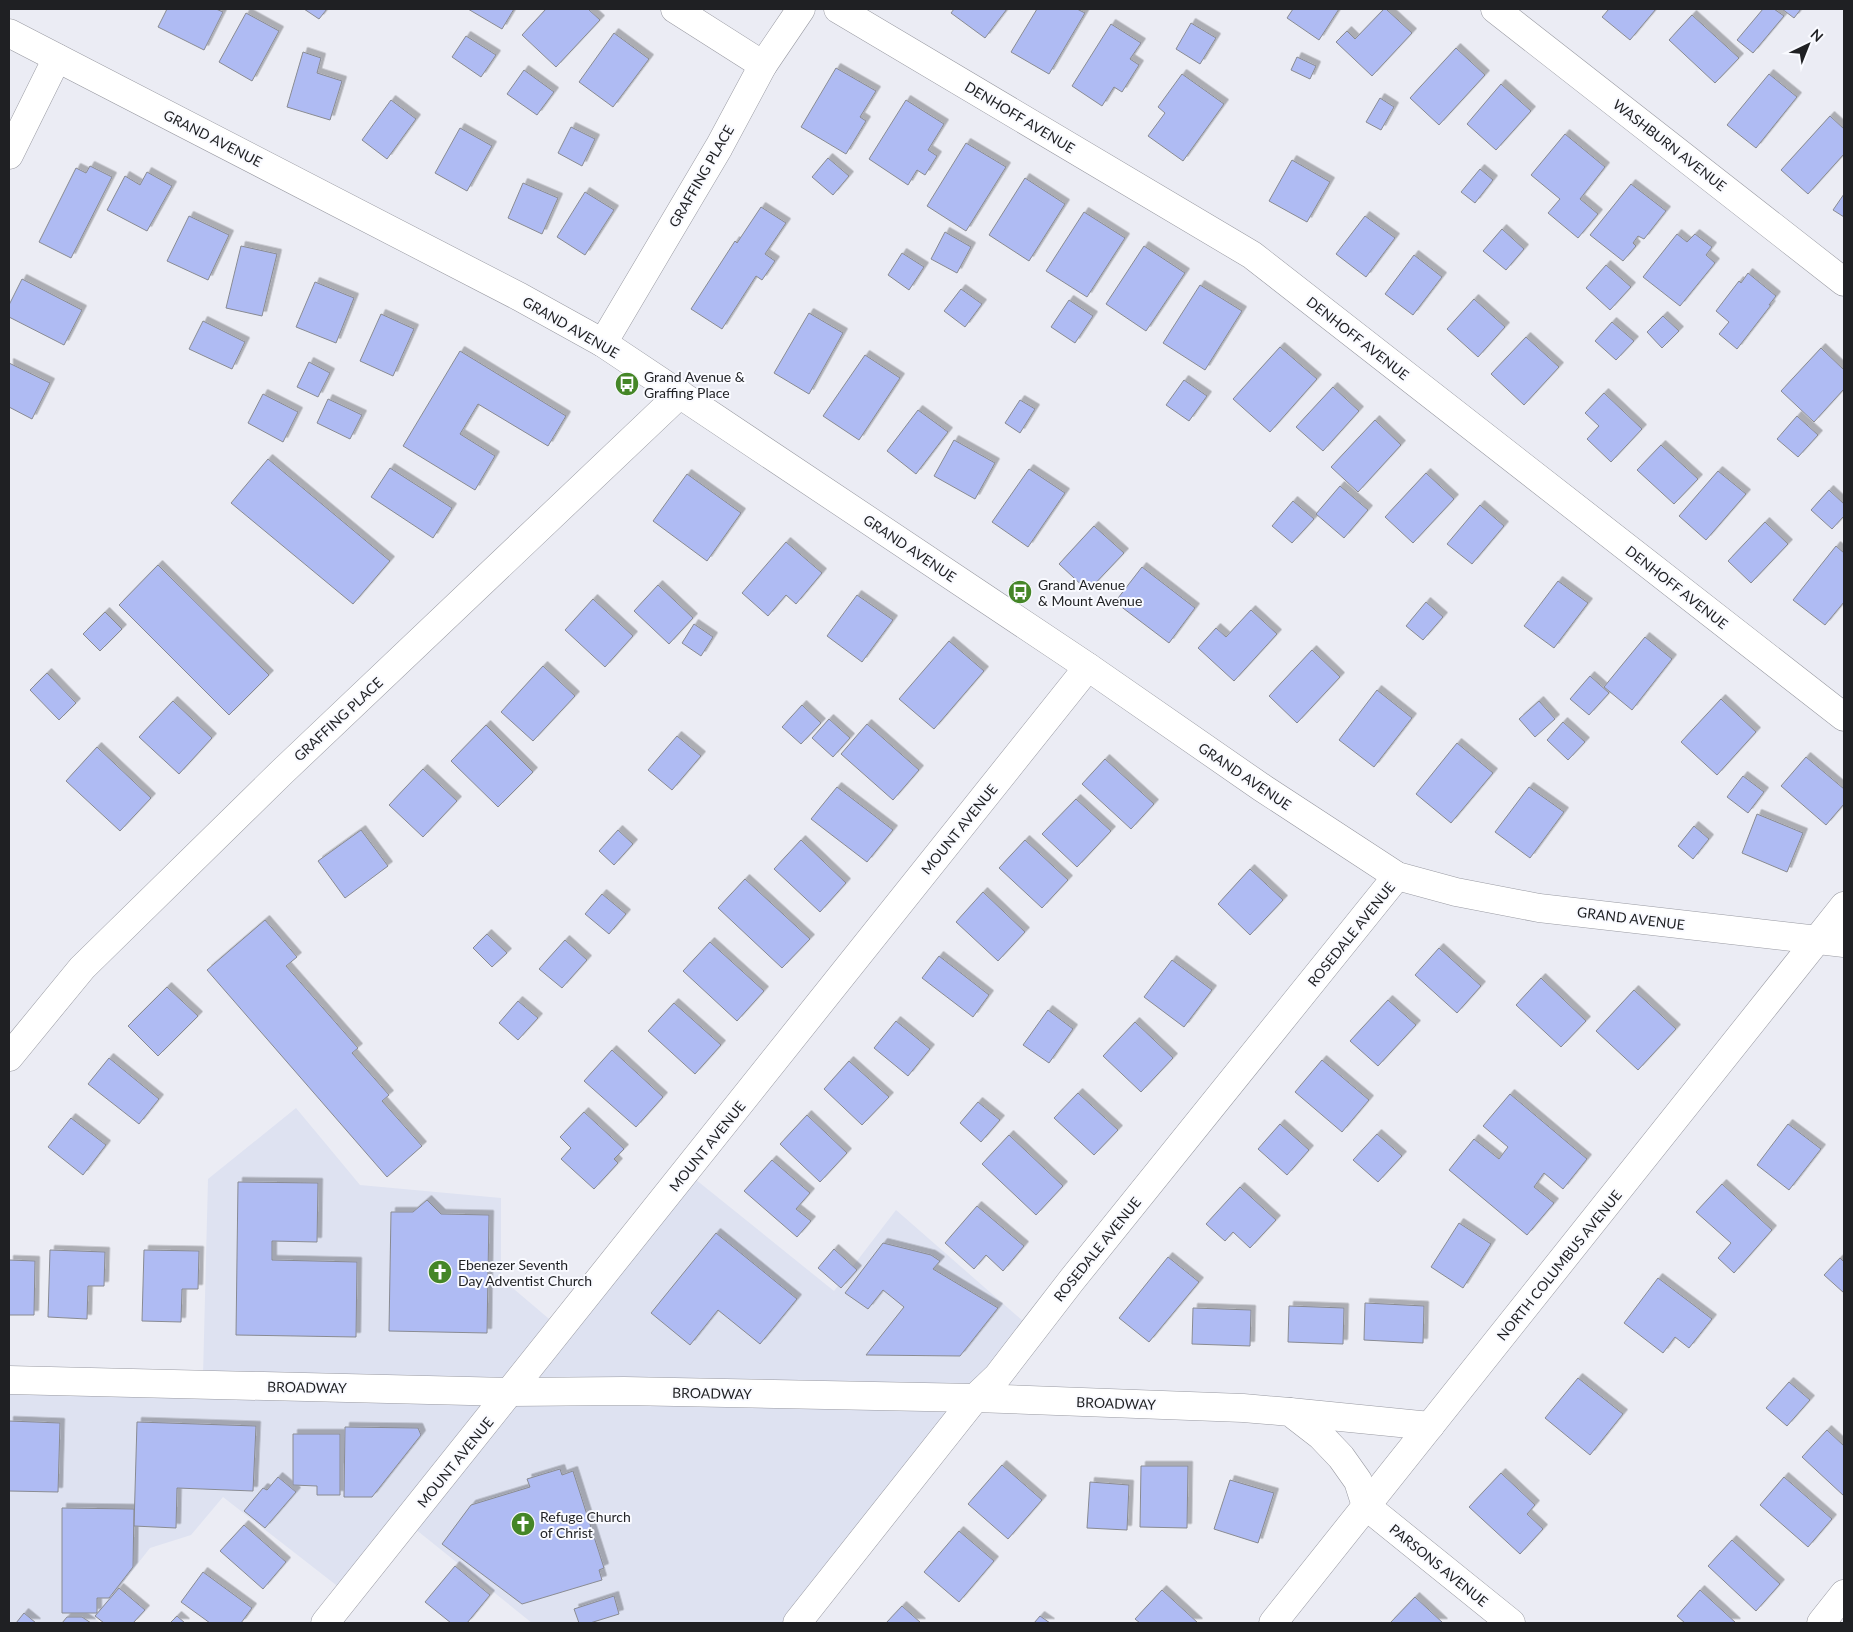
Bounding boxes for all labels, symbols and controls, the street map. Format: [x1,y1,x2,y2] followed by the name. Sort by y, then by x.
[1783,20,1833,70] north arrow
[1807,25,1827,45] text: N
[962,77,1078,157] street label: DENHOFF AVENUE
[1610,96,1730,194] street label: WASHBURN AVENUE
[161,106,265,170] street label: GRAND AVENUE
[665,122,737,230] street label: GRAFFING PLACE
[520,293,622,361] street label: GRAND AVENUE
[1303,293,1413,383] street label: DENHOFF AVENUE
[644,368,745,401] place label: Grand Avenue & Graffing Place
[614,371,640,397] bus stop icon: Grand Avenue & Graffing Place
[860,511,960,585] street label: GRAND AVENUE
[1622,542,1732,632] street label: DENHOFF AVENUE
[1038,576,1142,609] place label: Grand Avenue & Mount Avenue
[1007,579,1033,605] bus stop icon: Grand Avenue & Mount Avenue
[290,674,386,764] street label: GRAFFING PLACE
[1195,739,1295,813] street label: GRAND AVENUE
[917,780,1001,878] street label: MOUNT AVENUE
[1304,878,1398,990] street label: ROSEDALE AVENUE
[1576,903,1686,933] street label: GRAND AVENUE
[665,1097,749,1195] street label: MOUNT AVENUE
[1493,1186,1625,1344] street label: NORTH COLUMBUS AVENUE
[1050,1193,1144,1305] street label: ROSEDALE AVENUE
[458,1256,592,1289] place label: Ebenezer Seventh Day Adventist Church
[427,1259,453,1285] church icon: Ebenezer Seventh Day Adventist Church
[267,1378,347,1396] street label: BROADWAY
[672,1384,752,1402] street label: BROADWAY
[1076,1393,1156,1413] street label: BROADWAY
[413,1413,497,1511] street label: MOUNT AVENUE
[540,1508,631,1541] place label: Refuge Church of Christ
[510,1511,536,1537] church icon: Refuge Church of Christ
[1386,1520,1492,1610] street label: PARSONS AVENUE

